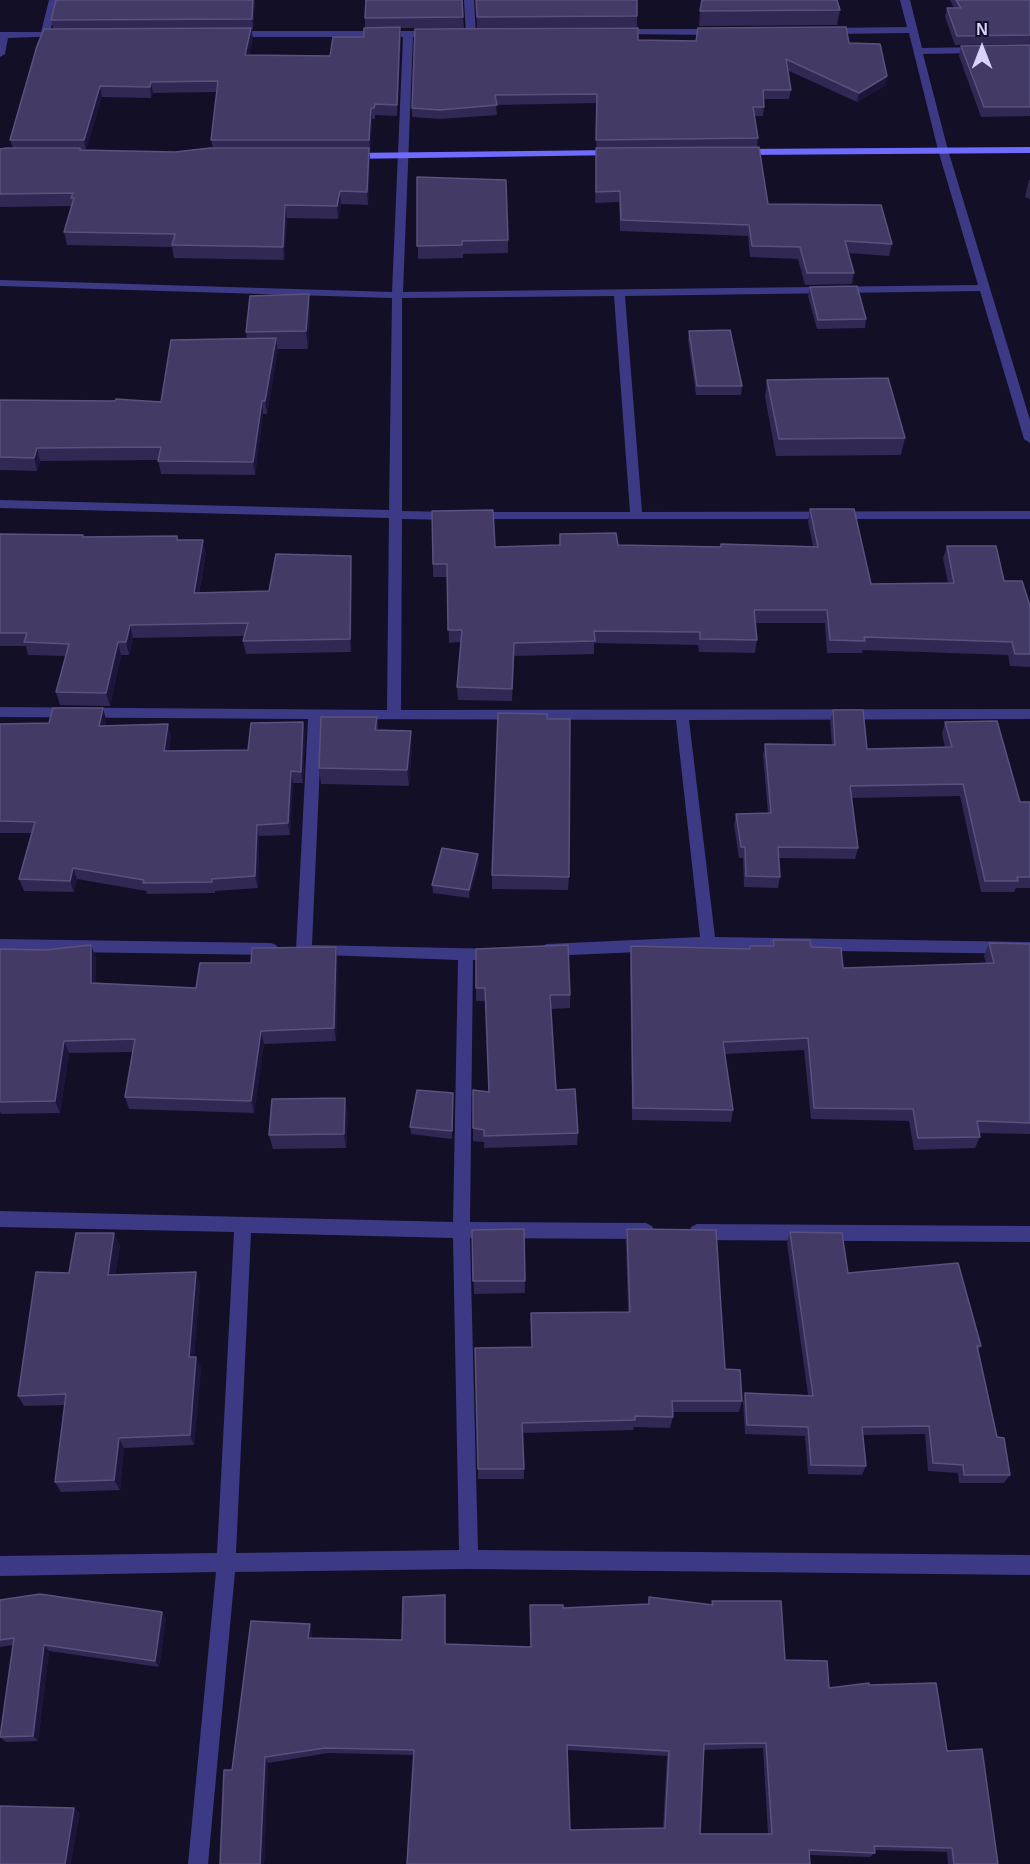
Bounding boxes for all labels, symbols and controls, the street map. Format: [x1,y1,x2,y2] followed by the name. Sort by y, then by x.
[952,18,1012,78] north arrow
[976,21,988,38] text: N

